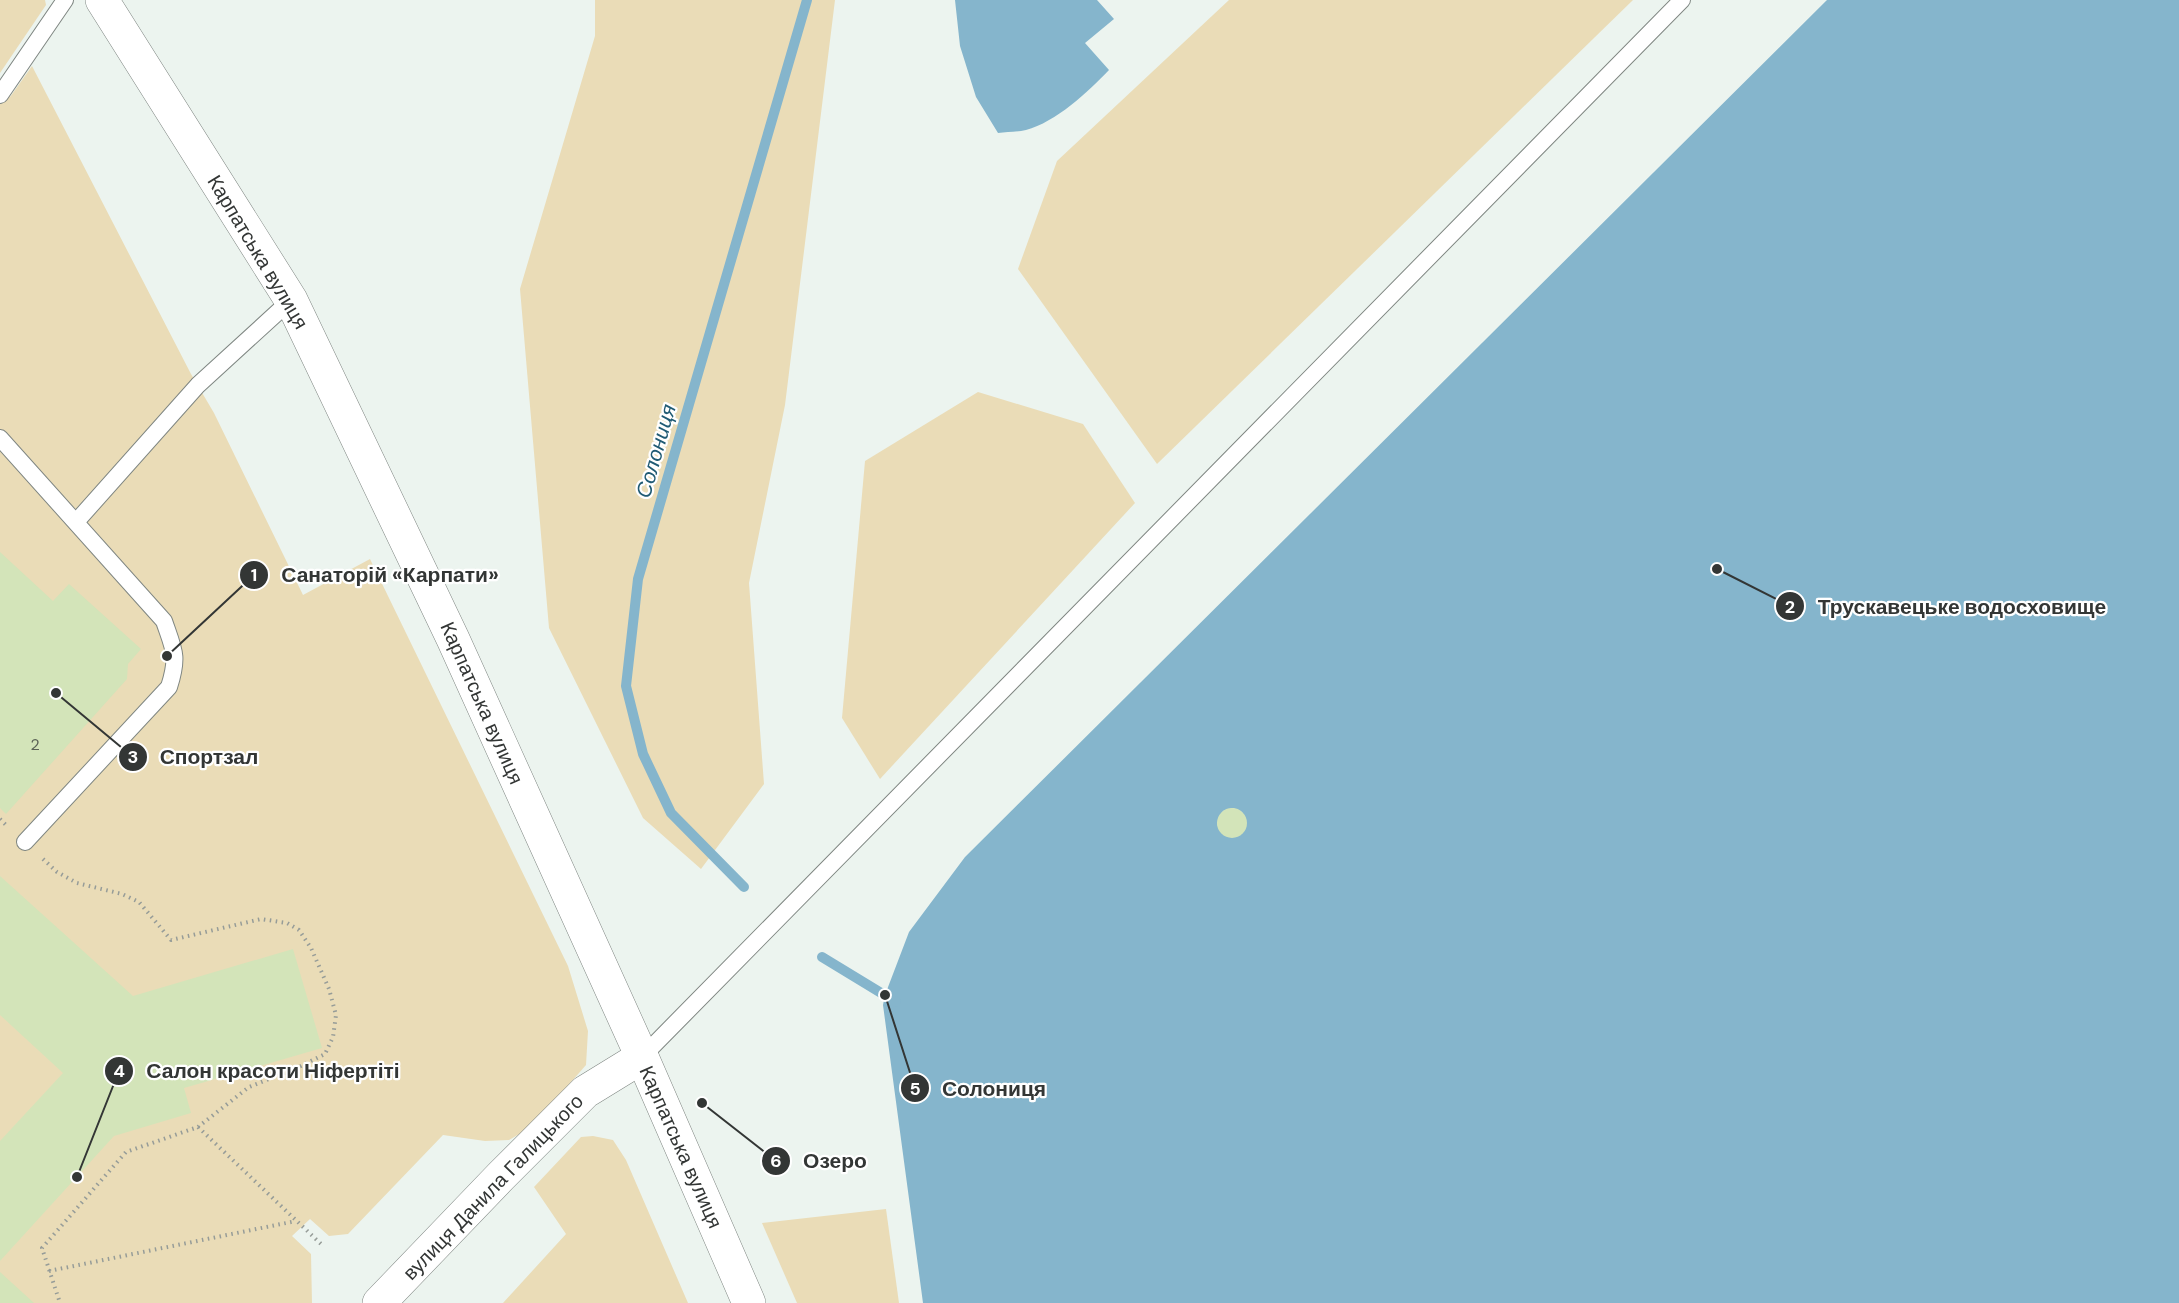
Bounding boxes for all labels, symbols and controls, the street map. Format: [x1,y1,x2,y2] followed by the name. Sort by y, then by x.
[202,170,314,334] street label: Карпатська вулиця
[629,401,683,501] water label: Солониця
[239,555,510,594] callout: Санаторій «Карпати»
[281,561,499,589] text: Санаторій «Карпати»
[251,563,257,587] text: 1
[1775,587,2118,626] callout: Трускавецьке водосховище
[1818,593,2106,621] text: Трускавецьке водосховище
[1785,595,1795,619] text: 2
[434,618,530,788] street label: Карпатська вулиця
[30,734,40,755] house number: 2
[118,737,271,776] callout: Спортзал
[160,743,258,771] text: Спортзал
[128,745,138,769] text: 3
[104,1051,412,1090] callout: Салон красоти Ніфертіті
[146,1057,400,1085] text: Салон красоти Ніфертіті
[113,1059,125,1083] text: 4
[633,1062,729,1232] street label: Карпатська вулиця
[900,1069,1058,1108] callout: Солониця
[942,1075,1046,1103] text: Солониця
[909,1077,921,1101] text: 5
[397,1088,589,1286] street label: вулиця Данила Галицького
[761,1141,878,1180] callout: Озеро
[803,1147,867,1175] text: Озеро
[770,1149,782,1173] text: 6

